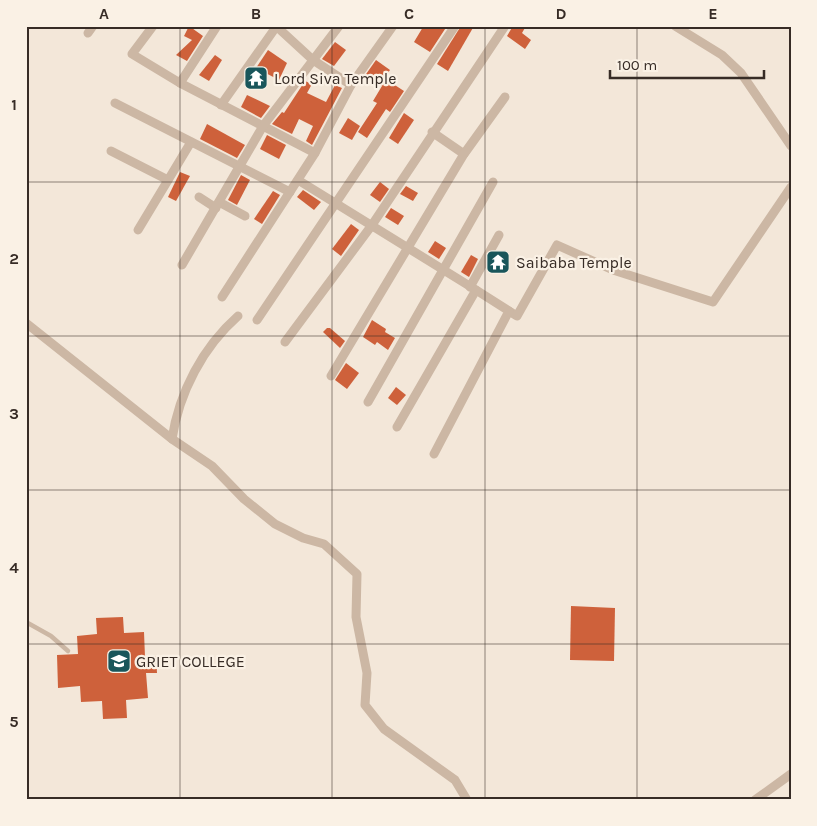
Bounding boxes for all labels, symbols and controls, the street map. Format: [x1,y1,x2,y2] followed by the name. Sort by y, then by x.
[99,4,109,23] text: A
[251,4,261,23] text: B
[404,4,414,23] text: C
[556,4,567,23] text: D
[708,4,718,23] text: E
[610,48,763,80] scale bar
[617,56,657,74] text: 100 m
[243,65,269,91] temple icon: Lord Siva Temple
[274,69,396,88] place label: Lord Siva Temple
[11,95,17,114] text: 1
[9,249,19,268] text: 2
[485,249,511,275] temple icon: Saibaba Temple
[516,253,632,272] place label: Saibaba Temple
[9,404,19,423] text: 3
[9,558,19,577] text: 4
[106,648,132,674] school or university icon: GRIET COLLEGE
[136,652,245,671] place label: GRIET COLLEGE
[9,712,19,731] text: 5

